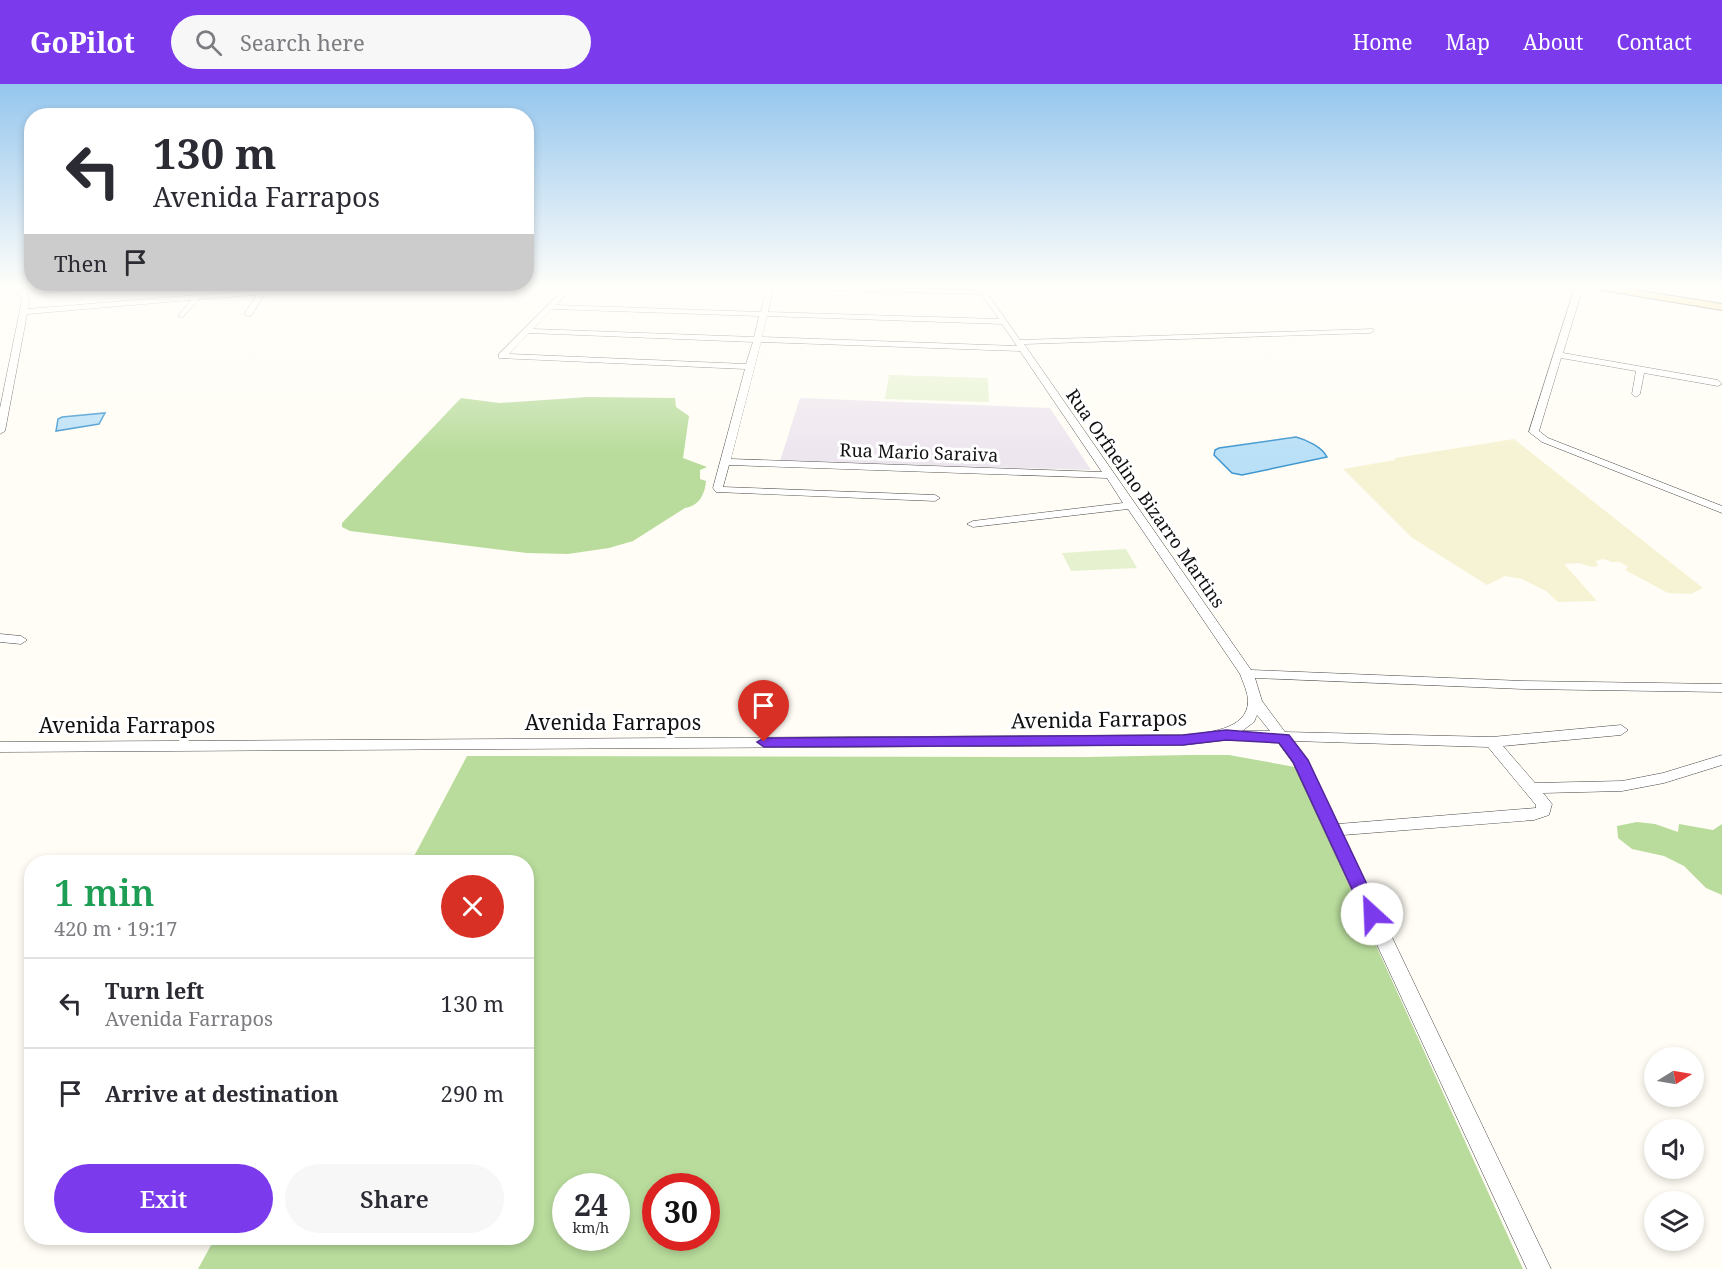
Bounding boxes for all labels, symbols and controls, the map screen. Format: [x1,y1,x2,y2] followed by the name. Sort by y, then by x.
[171,15,591,69] search box
[30,23,135,61] text: GoPilot
[192,26,225,59] icon: search
[240,27,365,57] text: Search here
[1353,28,1413,56] text: Home
[1446,28,1490,56] text: Map
[1523,28,1584,56] text: About
[1617,28,1692,56] text: Contact
[153,124,277,181] text: 130 m
[54,132,132,210] icon: left
[153,178,380,215] text: Avenida Farrapos
[119,246,152,279] icon: arrive
[54,248,107,278] text: Then
[1061,384,1231,612] street label: Rua Orfnelino Bizarro Martins
[839,437,999,467] street label: Rua Mario Saraiva
[738,680,789,742] pin
[747,689,780,722] icon: arrive
[1011,703,1187,735] street label: Avenida Farrapos
[525,708,701,736] street label: Avenida Farrapos
[39,711,215,739] street label: Avenida Farrapos
[54,868,155,917] text: 1 min
[441,875,504,938] button: close
[1340,882,1404,946] position arrow
[54,915,177,942] text: 420 m · 19:17
[105,975,204,1005] text: Turn left
[54,987,87,1020] icon: left
[441,988,504,1018] text: 130 m
[105,1005,273,1032] text: Avenida Farrapos
[1644,1047,1704,1107] north arrow
[1644,1047,1704,1251] map controls
[54,1077,87,1110] icon: arrive
[105,1078,339,1108] text: Arrive at destination
[441,1078,504,1108] text: 290 m
[1644,1119,1704,1179] button: sound
[54,1164,273,1233] button: Exit
[285,1164,504,1233] button: Share
[642,1173,720,1251] speed limit sign: 30
[574,1184,608,1225] text: 24
[1644,1191,1704,1251] button: layers
[573,1217,609,1237] text: km/h

